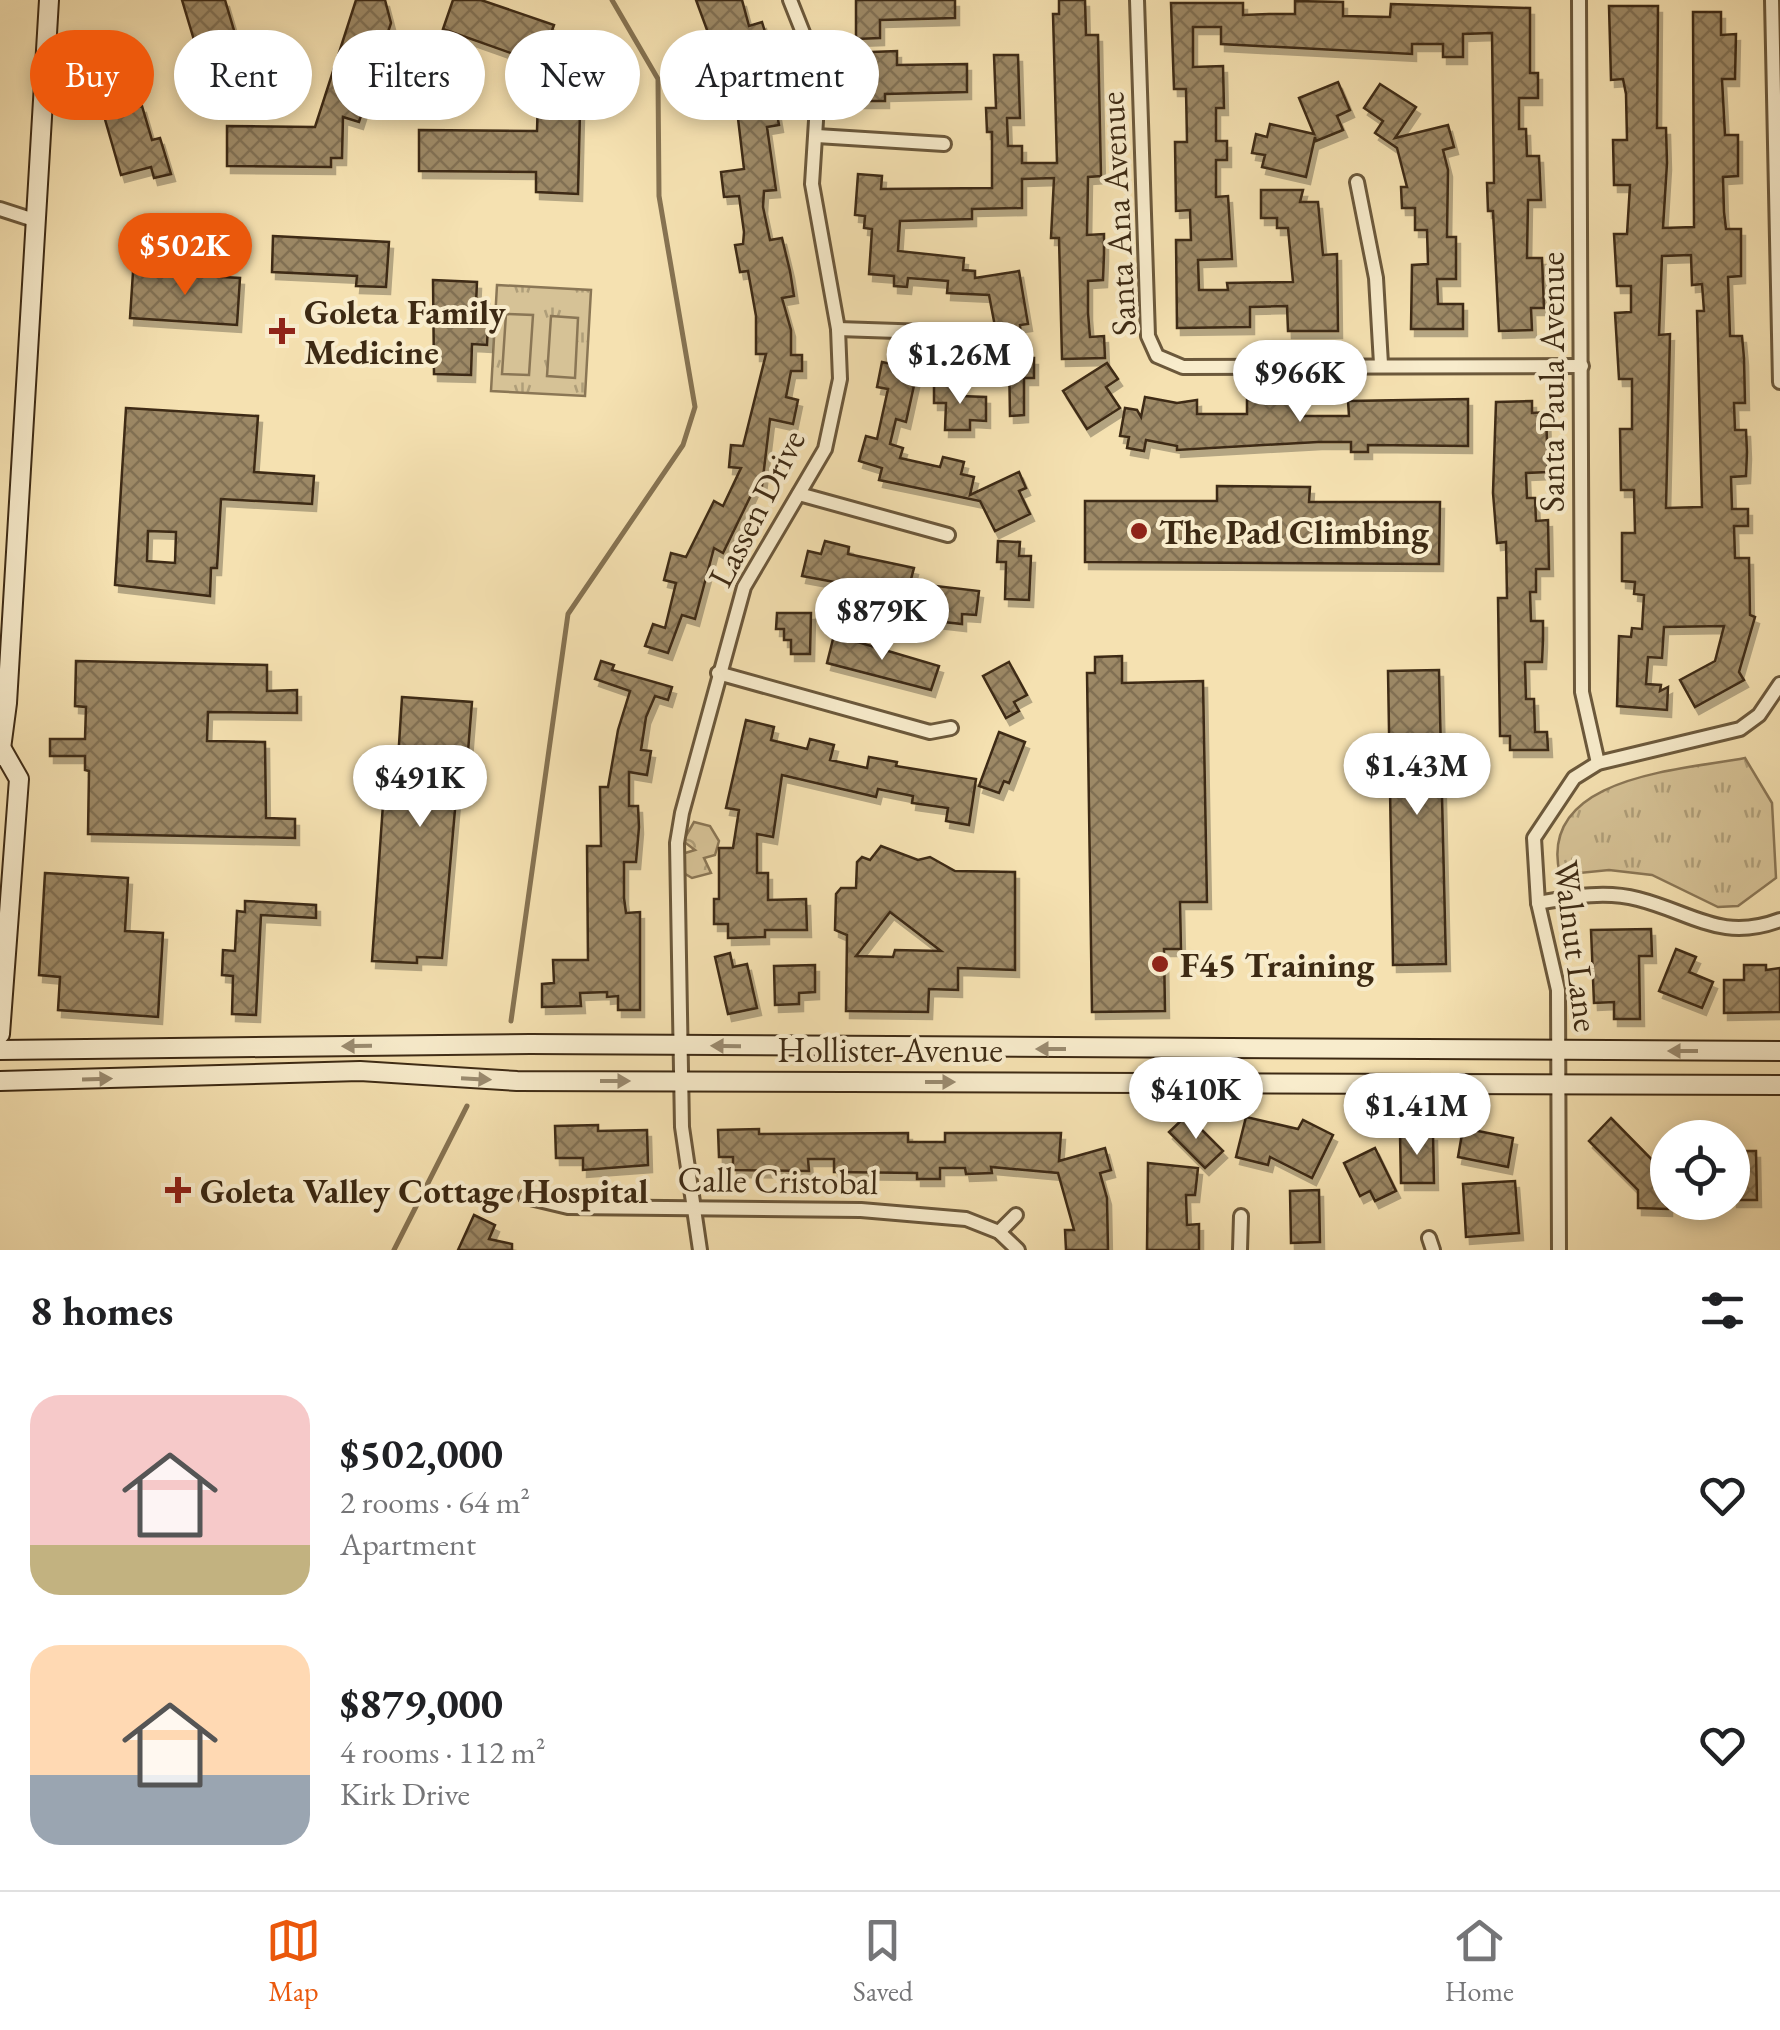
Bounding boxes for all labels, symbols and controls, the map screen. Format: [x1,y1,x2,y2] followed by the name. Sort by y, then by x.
[30,30,154,120] chip: Buy
[174,30,312,120] chip: Rent
[332,30,485,120] chip: Filters
[505,30,640,120] chip: New
[660,30,879,120] chip: Apartment
[1088,91,1146,337] street label: Santa Ana Avenue
[115,213,255,298] pin: $502K
[140,224,230,266] text: $502K
[1529,252,1574,512] street label: Santa Paula Avenue
[304,289,507,374] place label: Goleta Family Medicine
[269,318,295,344] marker: Goleta Family Medicine
[879,322,1041,407] pin: $1.26M
[909,333,1011,375] text: $1.26M
[1230,340,1370,425] pin: $966K
[1255,351,1345,393] text: $966K
[697,422,815,594] street label: Lassen Drive
[1159,509,1429,554] place label: The Pad Climbing
[1128,520,1150,542] marker: The Pad Climbing
[812,578,952,663] pin: $879K
[837,589,927,631] text: $879K
[1336,733,1498,818] pin: $1.43M
[1366,744,1468,786] text: $1.43M
[350,745,490,830] pin: $491K
[375,756,465,798] text: $491K
[1544,858,1610,1034] street label: Walnut Lane
[1180,942,1375,987] place label: F45 Training
[1149,953,1171,975] marker: F45 Training
[777,1027,1003,1072] street label: Hollister Avenue
[710,1038,742,1054] one-way arrow
[340,1039,372,1055] one-way arrow
[1035,1041,1067,1057] one-way arrow
[1666,1043,1698,1059] one-way arrow
[1126,1057,1266,1142] pin: $410K
[1151,1068,1241,1110] text: $410K
[82,1070,114,1086] one-way arrow
[461,1071,493,1087] one-way arrow
[599,1073,631,1089] one-way arrow
[1336,1073,1498,1158] pin: $1.41M
[924,1074,956,1090] one-way arrow
[1366,1084,1468,1126] text: $1.41M
[1650,1120,1750,1220] map controls
[1650,1120,1750,1220] button: locate
[677,1156,879,1204] street label: Calle Cristobal
[200,1168,648,1213] place label: Goleta Valley Cottage Hospital
[165,1177,191,1203] marker: Goleta Valley Cottage Hospital
[30,1283,173,1338] text: 8 homes
[1695,1283,1750,1338] icon: filters
[340,1426,503,1481] text: $502,000
[110,1435,230,1555] icon: home
[1695,1468,1750,1523] icon: heart
[340,1481,530,1523] text: 2 rooms · 64 m²
[340,1523,476,1565] text: Apartment
[340,1676,503,1731] text: $879,000
[110,1685,230,1805] icon: home
[1695,1718,1750,1773] icon: heart
[340,1731,546,1773] text: 4 rooms · 112 m²
[340,1773,470,1815] text: Kirk Drive
[266,1913,321,2009] tab: Map
[853,1913,913,2009] tab: Saved
[1445,1913,1514,2009] tab: Home

